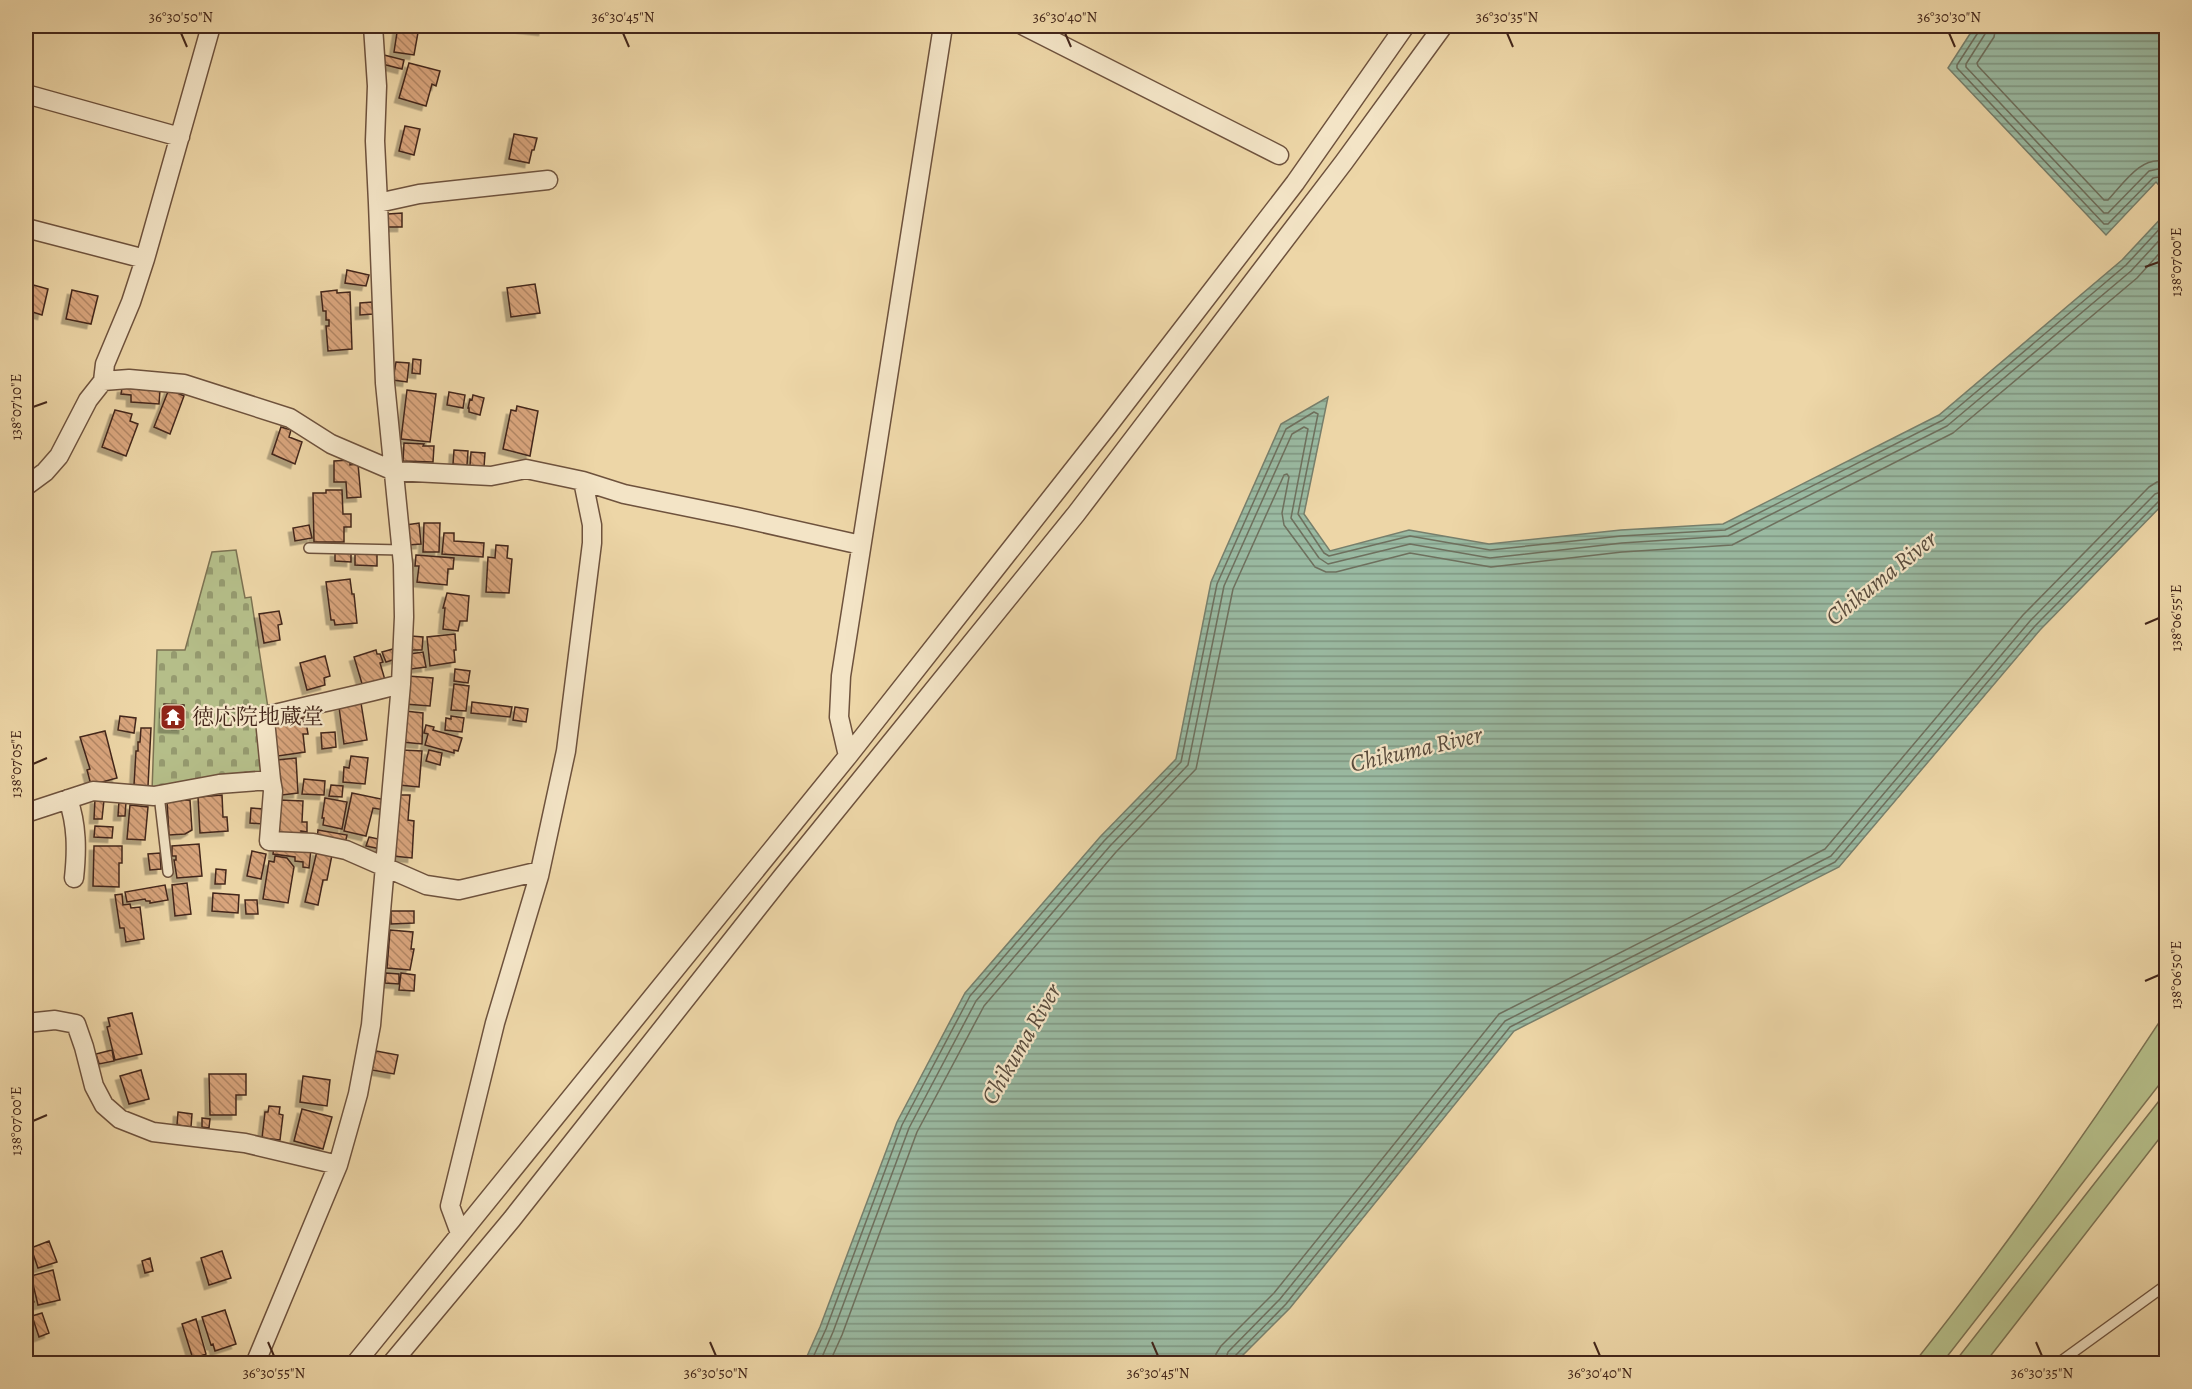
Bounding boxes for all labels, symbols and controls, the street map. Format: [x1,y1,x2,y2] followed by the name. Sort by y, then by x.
[149,7,213,27] text: 36°30'50"N
[591,7,655,27] text: 36°30'45"N
[1033,7,1098,27] text: 36°30'40"N
[1476,7,1538,27] text: 36°30'35"N
[1917,7,1981,27] text: 36°30'30"N
[2166,227,2186,297] text: 138°07'00"E
[6,374,26,440] text: 138°07'10"E
[1819,523,1944,633] water label: Chikuma River
[2166,585,2186,651] text: 138°06'55"E
[158,702,188,732] temple icon: 徳応院地蔵堂
[192,702,324,732] place label: 徳応院地蔵堂
[1347,718,1486,780] water label: Chikuma River
[6,730,26,798] text: 138°07'05"E
[2166,941,2186,1009] text: 138°06'50"E
[974,977,1069,1110] water label: Chikuma River
[6,1086,26,1156] text: 138°07'00"E
[243,1363,306,1383] text: 36°30'55"N
[684,1363,748,1383] text: 36°30'50"N
[1126,1363,1190,1383] text: 36°30'45"N
[1568,1363,1633,1383] text: 36°30'40"N
[2011,1363,2073,1383] text: 36°30'35"N

